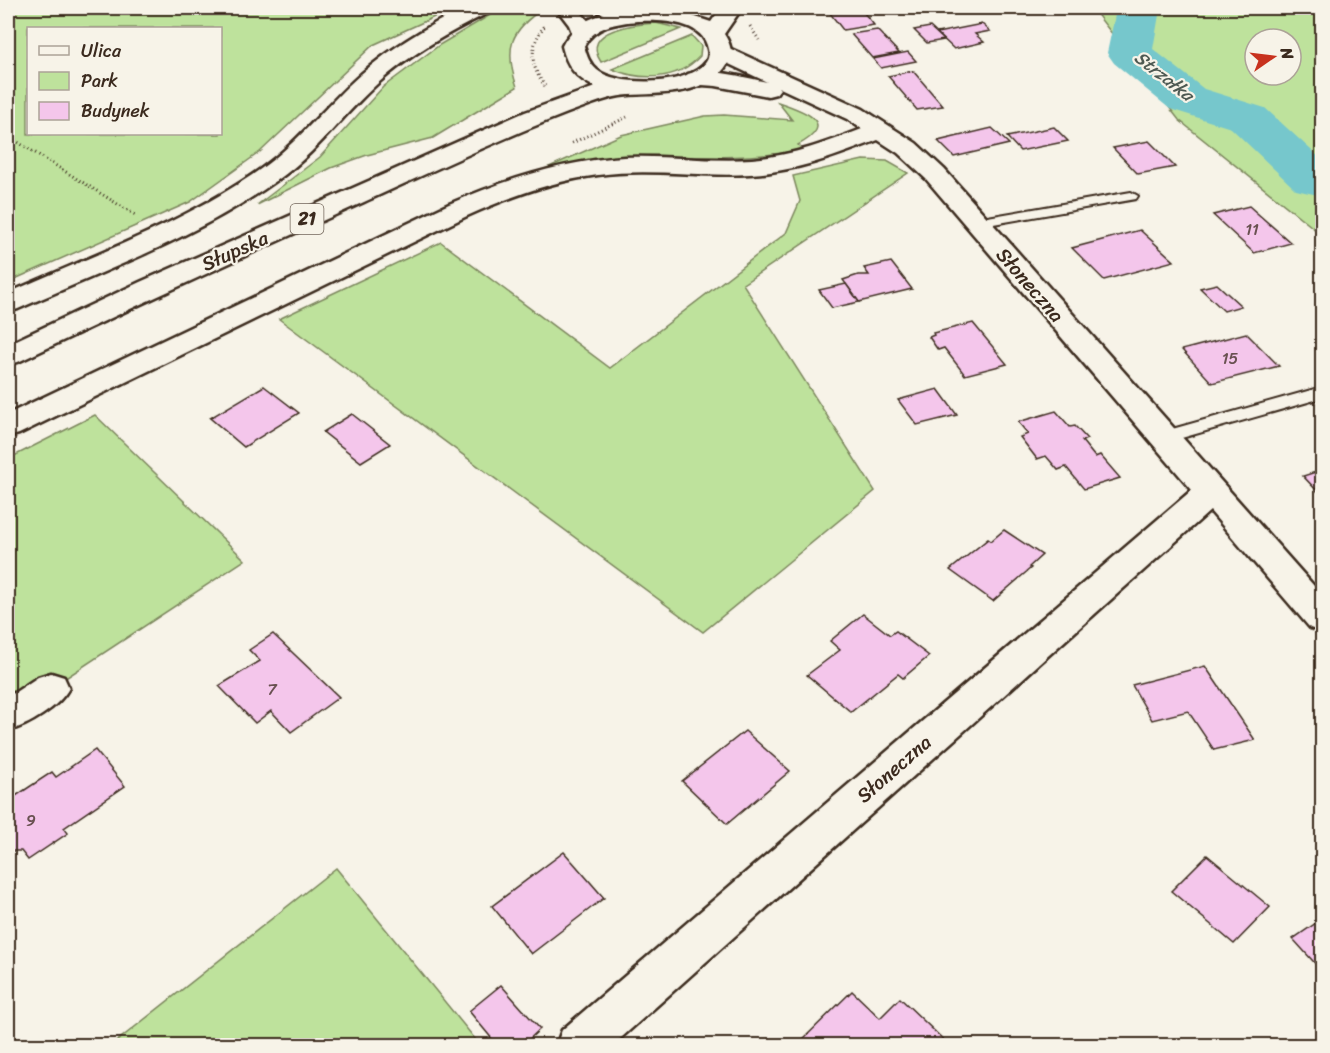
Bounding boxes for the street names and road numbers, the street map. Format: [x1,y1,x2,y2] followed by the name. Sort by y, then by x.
[290,204,324,234] road number: 21
[196,220,275,281] street label: Słupska
[987,239,1073,331] street label: Słoneczna
[848,726,940,812] street label: Słoneczna

